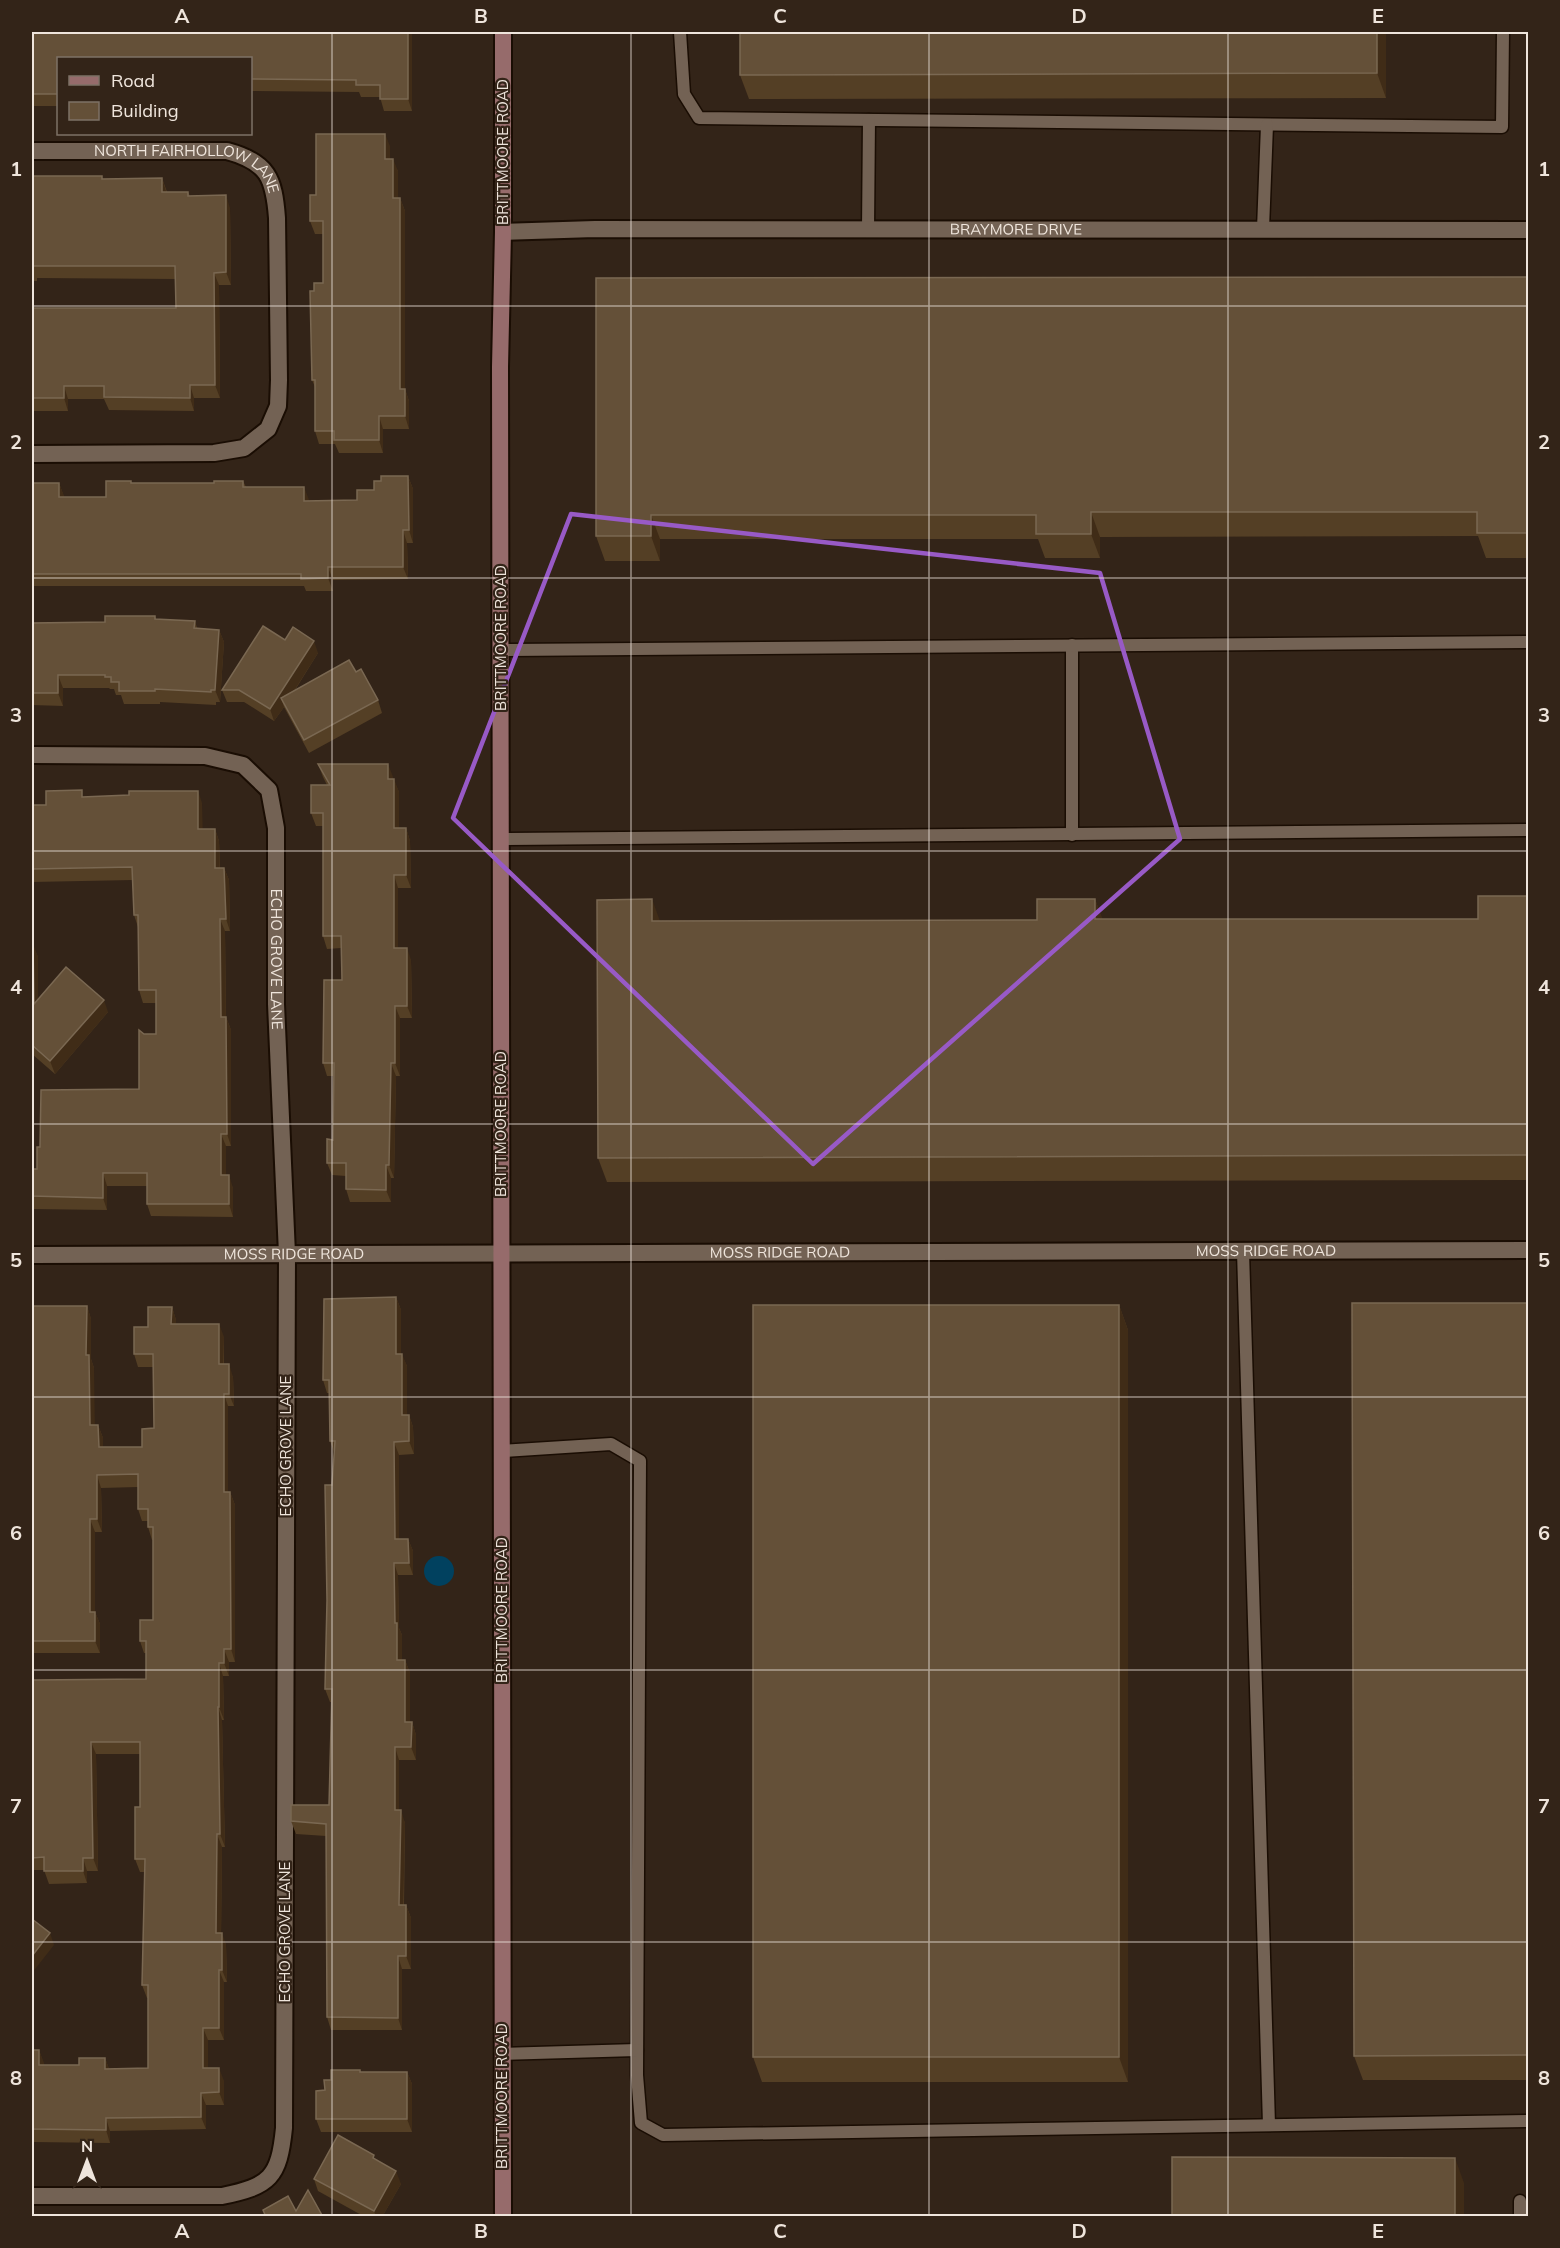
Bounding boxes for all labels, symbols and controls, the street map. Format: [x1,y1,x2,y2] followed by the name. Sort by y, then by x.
[175,3,190,28] text: A
[474,3,488,28] text: B
[773,3,787,28] text: C
[1071,3,1087,28] text: D
[1372,3,1384,28] text: E
[57,57,252,135] legend
[111,69,155,92] text: Road
[493,79,512,225] street label: BRITTMOORE ROAD
[111,99,179,122] text: Building
[94,140,284,195] street label: NORTH FAIRHOLLOW LANE
[10,156,22,181] text: 1
[1538,156,1550,181] text: 1
[950,219,1082,239] street label: BRAYMORE DRIVE
[10,429,22,454] text: 2
[1538,429,1550,454] text: 2
[491,565,510,711] street label: BRITTMOORE ROAD
[10,702,22,727] text: 3
[1538,702,1550,727] text: 3
[267,889,287,1030] street label: ECHO GROVE LANE
[10,974,22,999] text: 4
[1538,974,1550,999] text: 4
[491,1051,510,1197] street label: BRITTMOORE ROAD
[1196,1241,1336,1260] street label: MOSS RIDGE ROAD
[710,1242,850,1262] street label: MOSS RIDGE ROAD
[224,1244,364,1263] street label: MOSS RIDGE ROAD
[10,1247,22,1272] text: 5
[1538,1247,1550,1272] text: 5
[276,1375,295,1516] street label: ECHO GROVE LANE
[10,1520,22,1545] text: 6
[1538,1520,1550,1545] text: 6
[492,1537,511,1683] street label: BRITTMOORE ROAD
[10,1793,22,1818] text: 7
[1538,1793,1550,1818] text: 7
[275,1861,294,2002] street label: ECHO GROVE LANE
[492,2023,511,2169] street label: BRITTMOORE ROAD
[10,2065,22,2090] text: 8
[1538,2065,1550,2090] text: 8
[57,2131,117,2191] north arrow
[81,2136,93,2156] text: N
[175,2218,190,2243] text: A
[474,2218,488,2243] text: B
[773,2218,787,2243] text: C
[1071,2218,1087,2243] text: D
[1372,2218,1384,2243] text: E

